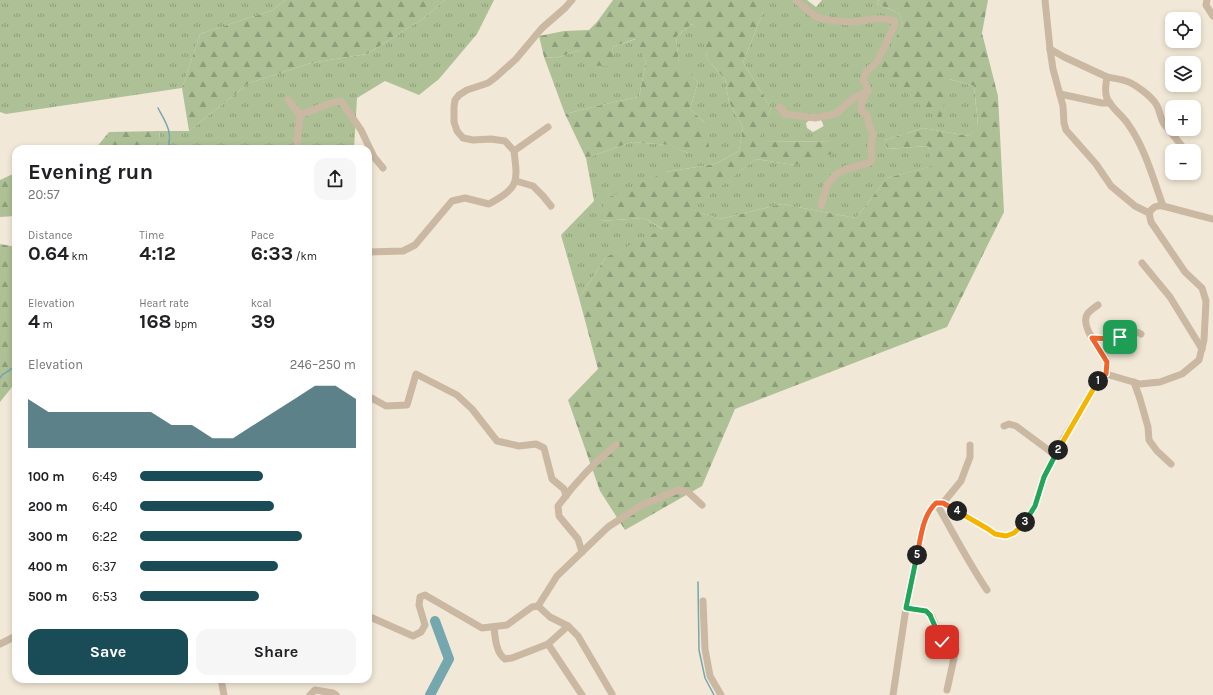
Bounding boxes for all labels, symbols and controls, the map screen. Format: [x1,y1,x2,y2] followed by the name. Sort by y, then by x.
[1165,12,1201,180] map controls
[1165,12,1201,48] button: locate
[1165,56,1201,92] button: layers
[1165,100,1201,136] button: +
[1165,144,1201,180] button: −
[314,158,356,200] button: share
[28,159,153,185] text: Evening run
[28,187,60,202] text: 20:57
[28,229,72,242] text: Distance
[139,229,164,242] text: Time
[251,229,274,242] text: Pace
[28,242,69,265] text: 0.64
[139,242,176,265] text: 4:12
[251,242,293,265] text: 6:33
[69,250,88,263] text: km
[293,250,317,263] text: /km
[28,297,75,310] text: Elevation
[139,297,189,310] text: Heart rate
[251,297,272,310] text: kcal
[28,310,40,333] text: 4
[139,310,172,333] text: 168
[251,310,275,333] text: 39
[40,318,53,331] text: m
[172,318,197,331] text: bpm
[1103,320,1137,354] pin
[1109,326,1131,348] icon: arrive
[28,357,83,372] text: Elevation
[290,357,356,372] text: 246–250 m
[1088,371,1108,391] pin: 1
[1096,374,1100,387] text: 1
[1048,440,1068,460] pin: 2
[1055,443,1061,456] text: 2
[28,469,65,484] text: 100 m
[92,469,117,484] text: 6:49
[28,499,68,514] text: 200 m
[92,499,117,514] text: 6:40
[947,501,967,521] pin: 4
[954,504,960,517] text: 4
[1015,512,1035,532] pin: 3
[1022,515,1028,528] text: 3
[28,529,68,544] text: 300 m
[92,529,118,544] text: 6:22
[907,545,927,565] pin: 5
[914,548,920,561] text: 5
[28,559,68,574] text: 400 m
[92,559,116,574] text: 6:37
[28,589,68,604] text: 500 m
[92,589,117,604] text: 6:53
[925,625,959,659] pin
[28,629,188,675] button: Save
[196,629,356,675] button: Share
[931,631,953,653] icon: check

